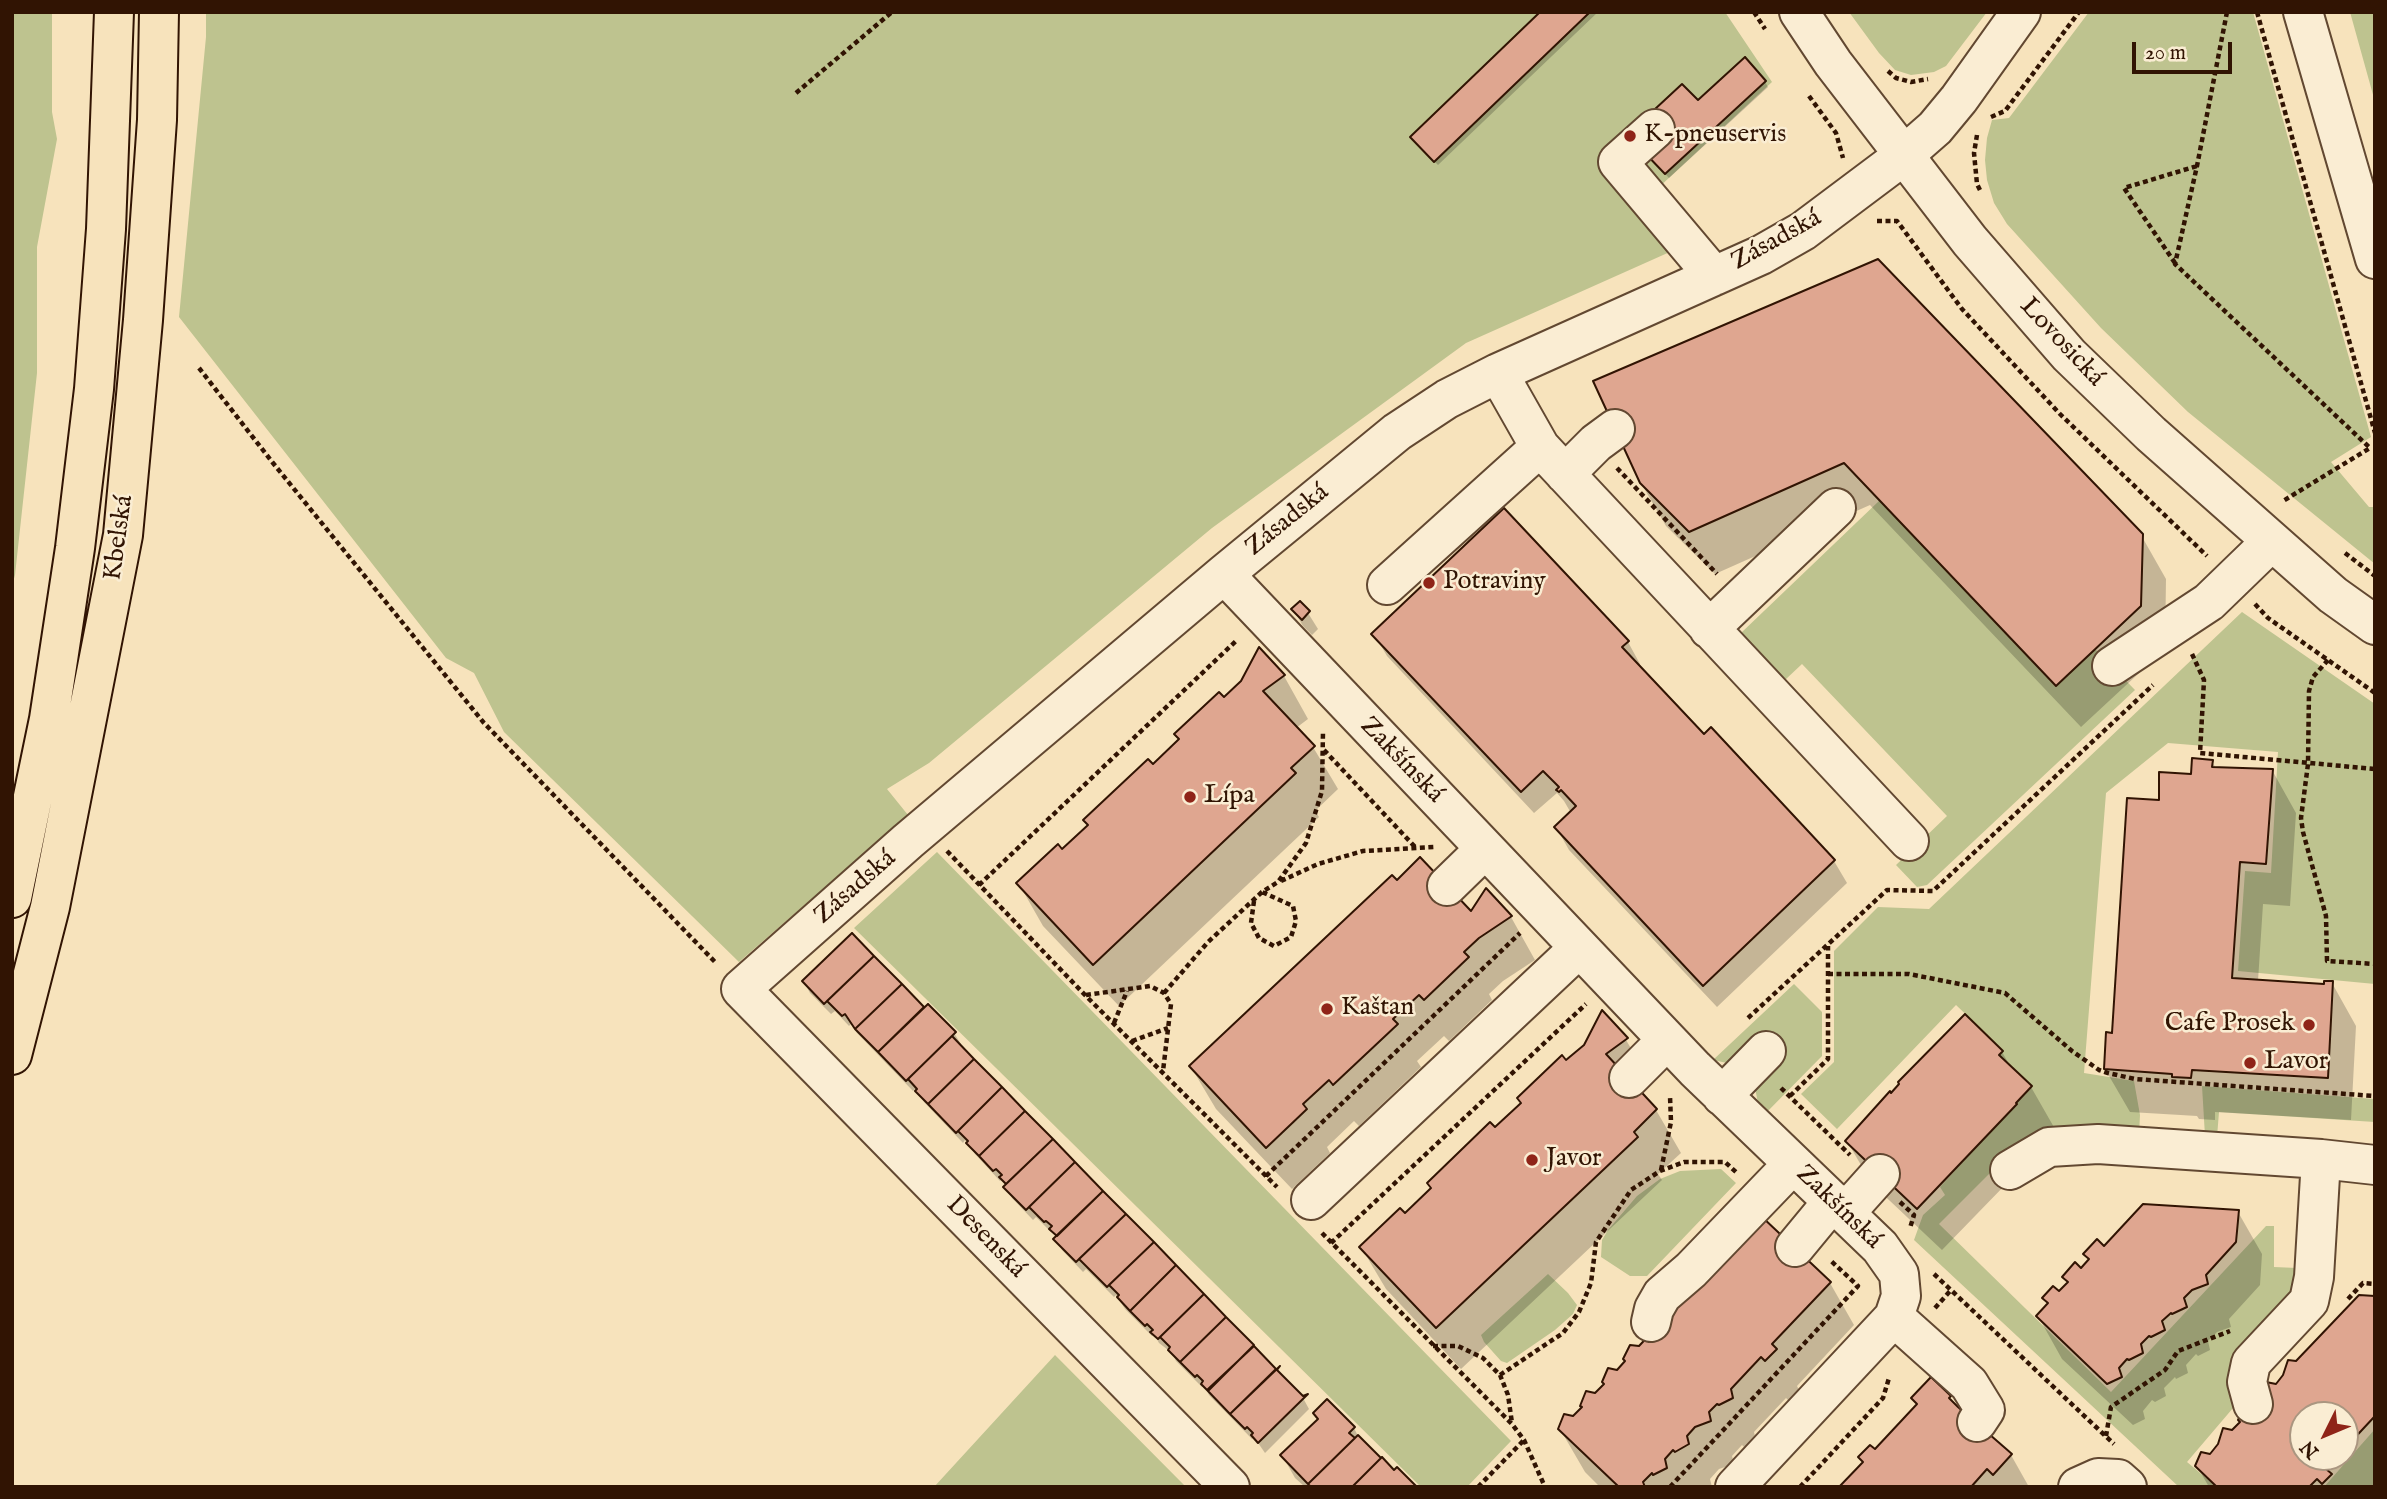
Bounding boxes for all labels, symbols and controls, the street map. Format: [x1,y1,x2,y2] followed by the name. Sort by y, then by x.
[2135,28,2235,72] scale bar
[2145,40,2186,67] text: 20 m
[1644,120,1786,152] place label: K-pneuservis
[1622,128,1638,144] marker: K-pneuservis
[1727,204,1827,278] street label: Zásadská
[2012,292,2110,394] street label: Lovosická
[1240,478,1336,564] street label: Zásadská
[99,493,141,583] street label: Kbelská
[1443,567,1546,599] place label: Potraviny
[1421,575,1437,591] marker: Potraviny
[1352,711,1450,811] street label: Zakšínská
[1204,781,1255,813] place label: Lípa
[1182,789,1198,805] marker: Lípa
[809,844,903,932] street label: Zásadská
[1341,993,1414,1025] place label: Kaštan
[1319,1001,1335,1017] marker: Kaštan
[2165,1009,2295,1041] place label: Cafe Prosek
[2301,1017,2317,1033] marker: Cafe Prosek
[2264,1047,2328,1079] place label: Lavor
[2242,1055,2258,1071] marker: Lavor
[1546,1144,1602,1176] place label: Javor
[1524,1152,1540,1168] marker: Javor
[1788,1159,1888,1257] street label: Zakšínská
[938,1190,1032,1286] street label: Desenská
[2289,1401,2359,1471] north arrow
[2296,1435,2324,1463] text: N

